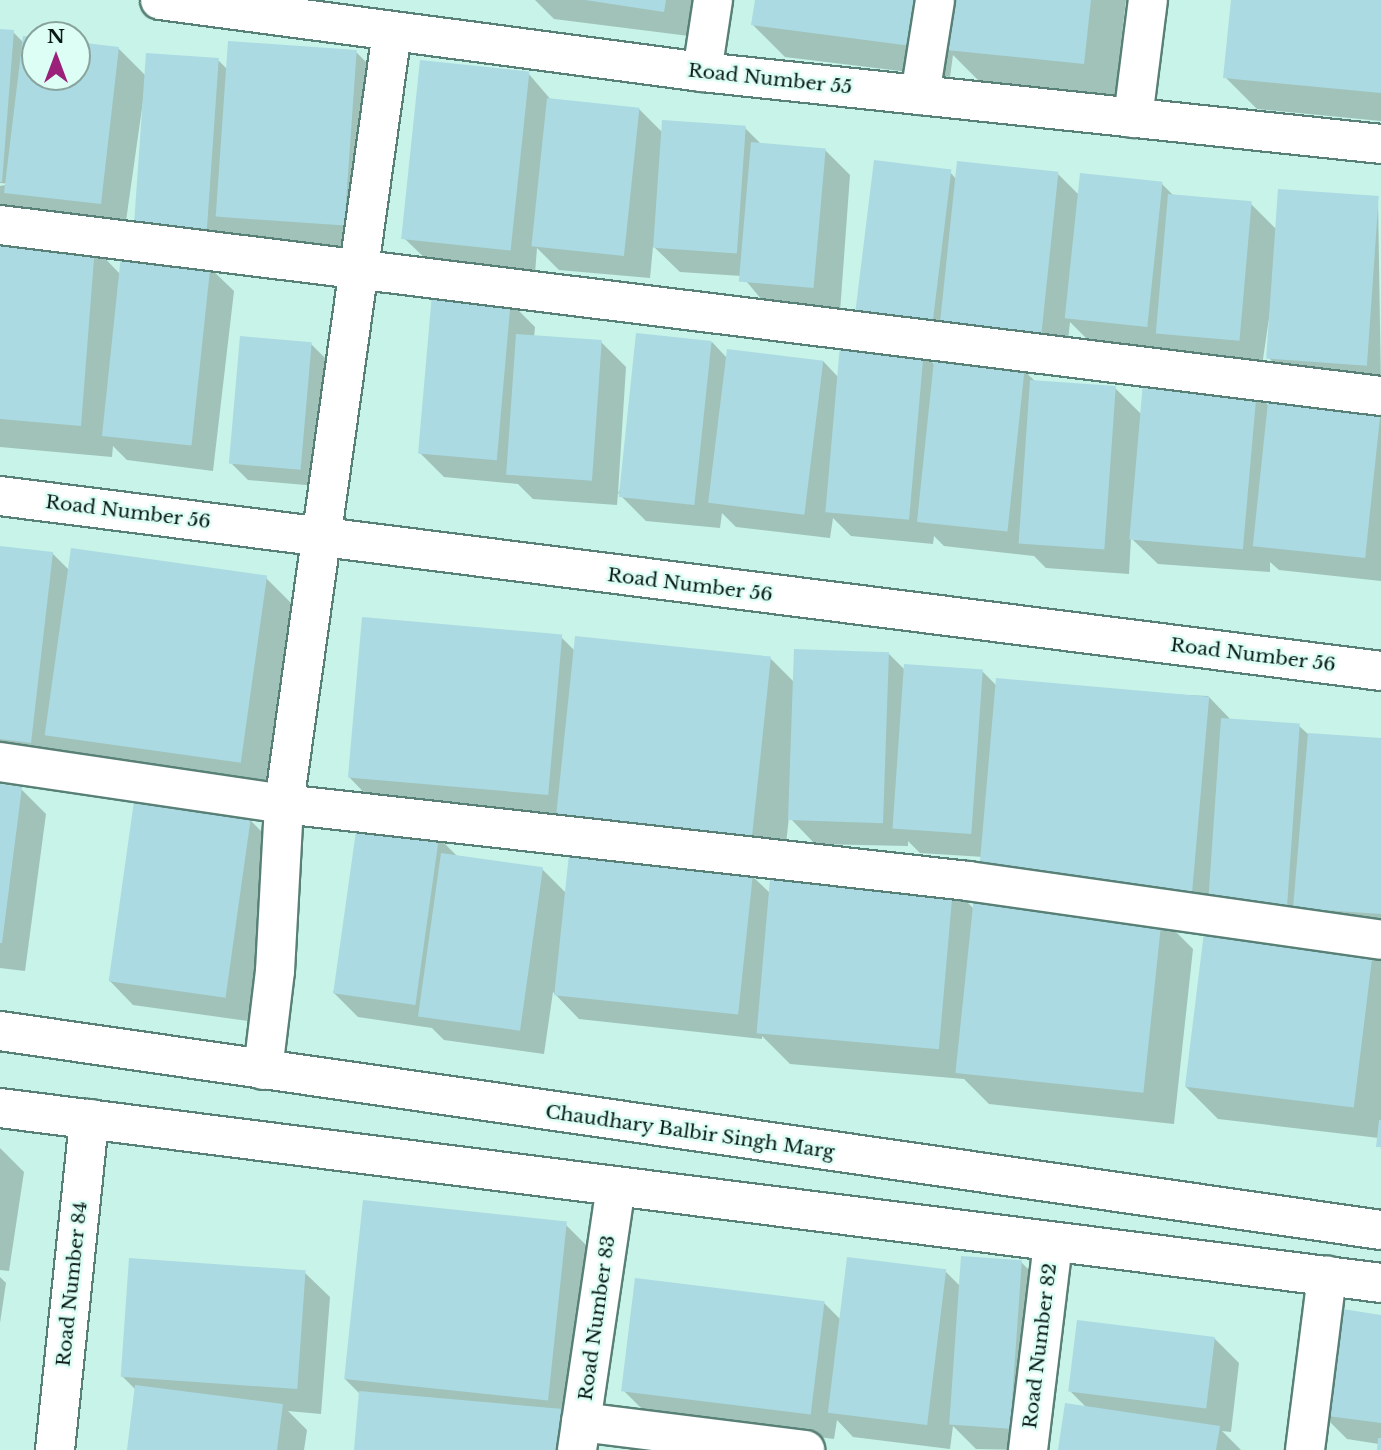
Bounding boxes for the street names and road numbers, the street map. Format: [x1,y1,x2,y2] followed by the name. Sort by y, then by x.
[687,59,853,99] street label: Road Number 55
[44,491,212,533] street label: Road Number 56
[606,564,774,606] street label: Road Number 56
[1169,634,1337,676] street label: Road Number 56
[543,1100,837,1164] street label: Chaudhary Balbir Singh Marg
[52,1200,92,1368] street label: Road Number 84
[574,1234,620,1402] street label: Road Number 83
[1019,1262,1061,1430] street label: Road Number 82

